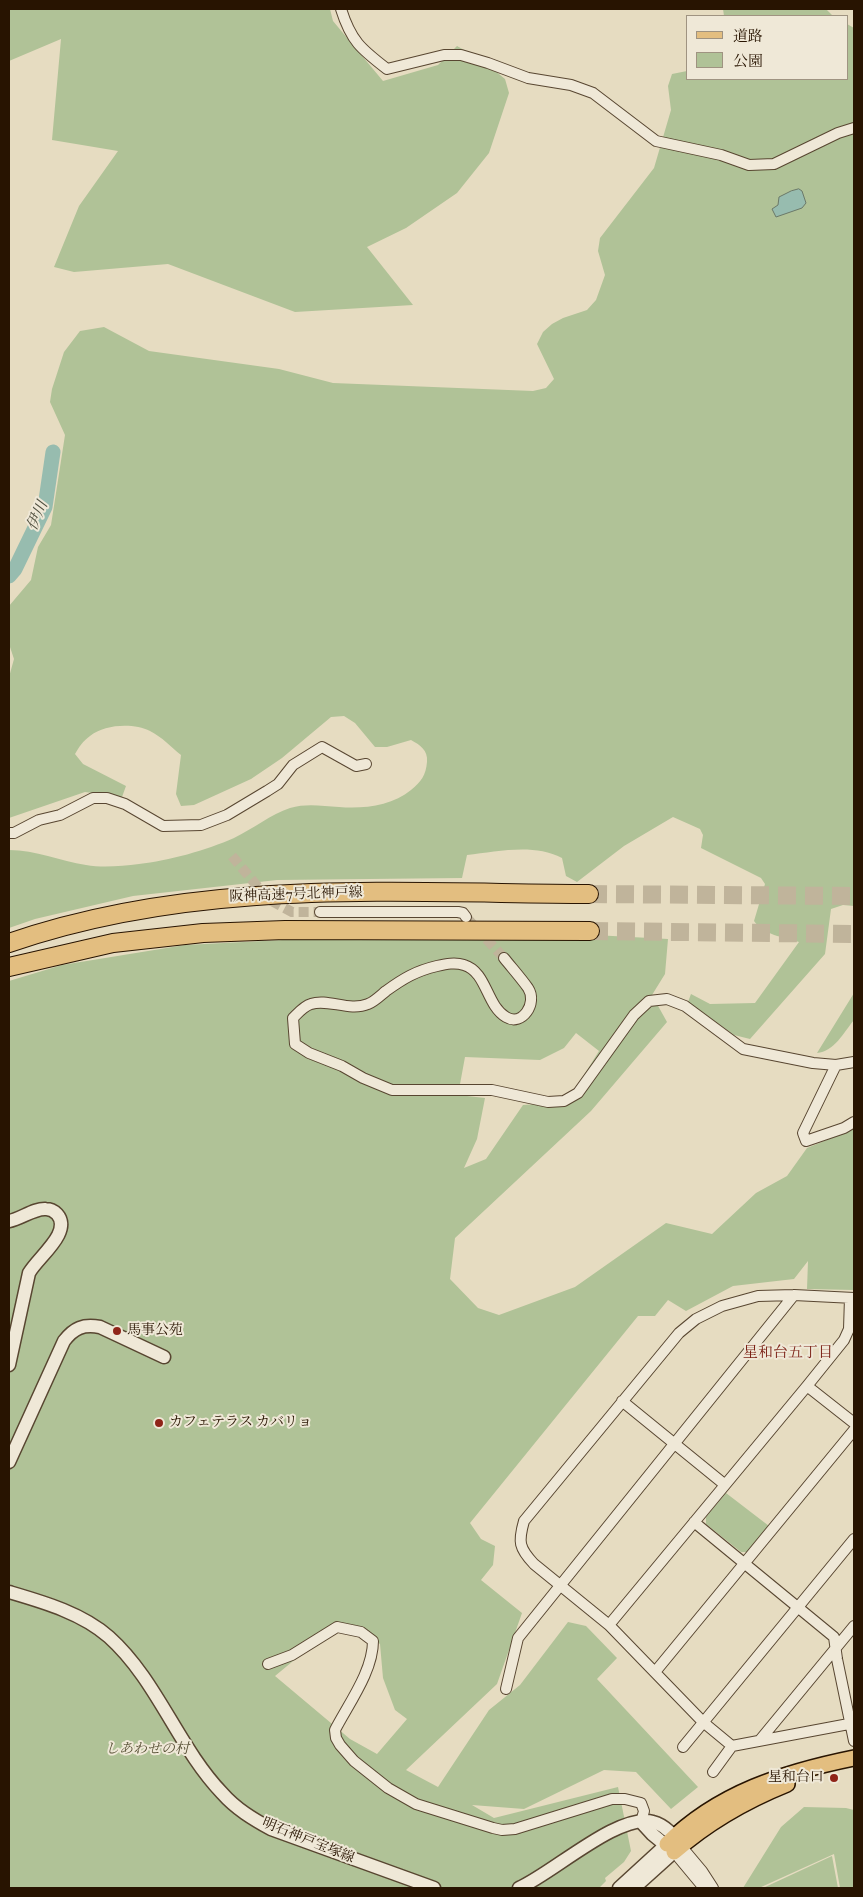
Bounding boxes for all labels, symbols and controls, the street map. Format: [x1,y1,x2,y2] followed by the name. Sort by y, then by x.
[686,15,848,80] legend
[733,27,763,45] text: 道路
[733,52,763,70] text: 公園
[24,499,52,533] water label: 伊川
[229,884,363,906] street label: 阪神高速7号北神戸線
[127,1323,183,1339] place label: 馬事公苑
[111,1325,123,1337] marker: 馬事公苑
[743,1344,833,1362] district label: 星和台五丁目
[169,1415,312,1431] place label: カフェテラス カバリョ
[153,1417,165,1429] marker: カフェテラス カバリョ
[105,1742,189,1758] park label: しあわせの村
[768,1770,824,1786] place label: 星和台口
[828,1772,840,1784] marker: 星和台口
[259,1815,357,1867] street label: 明石神戸宝塚線

